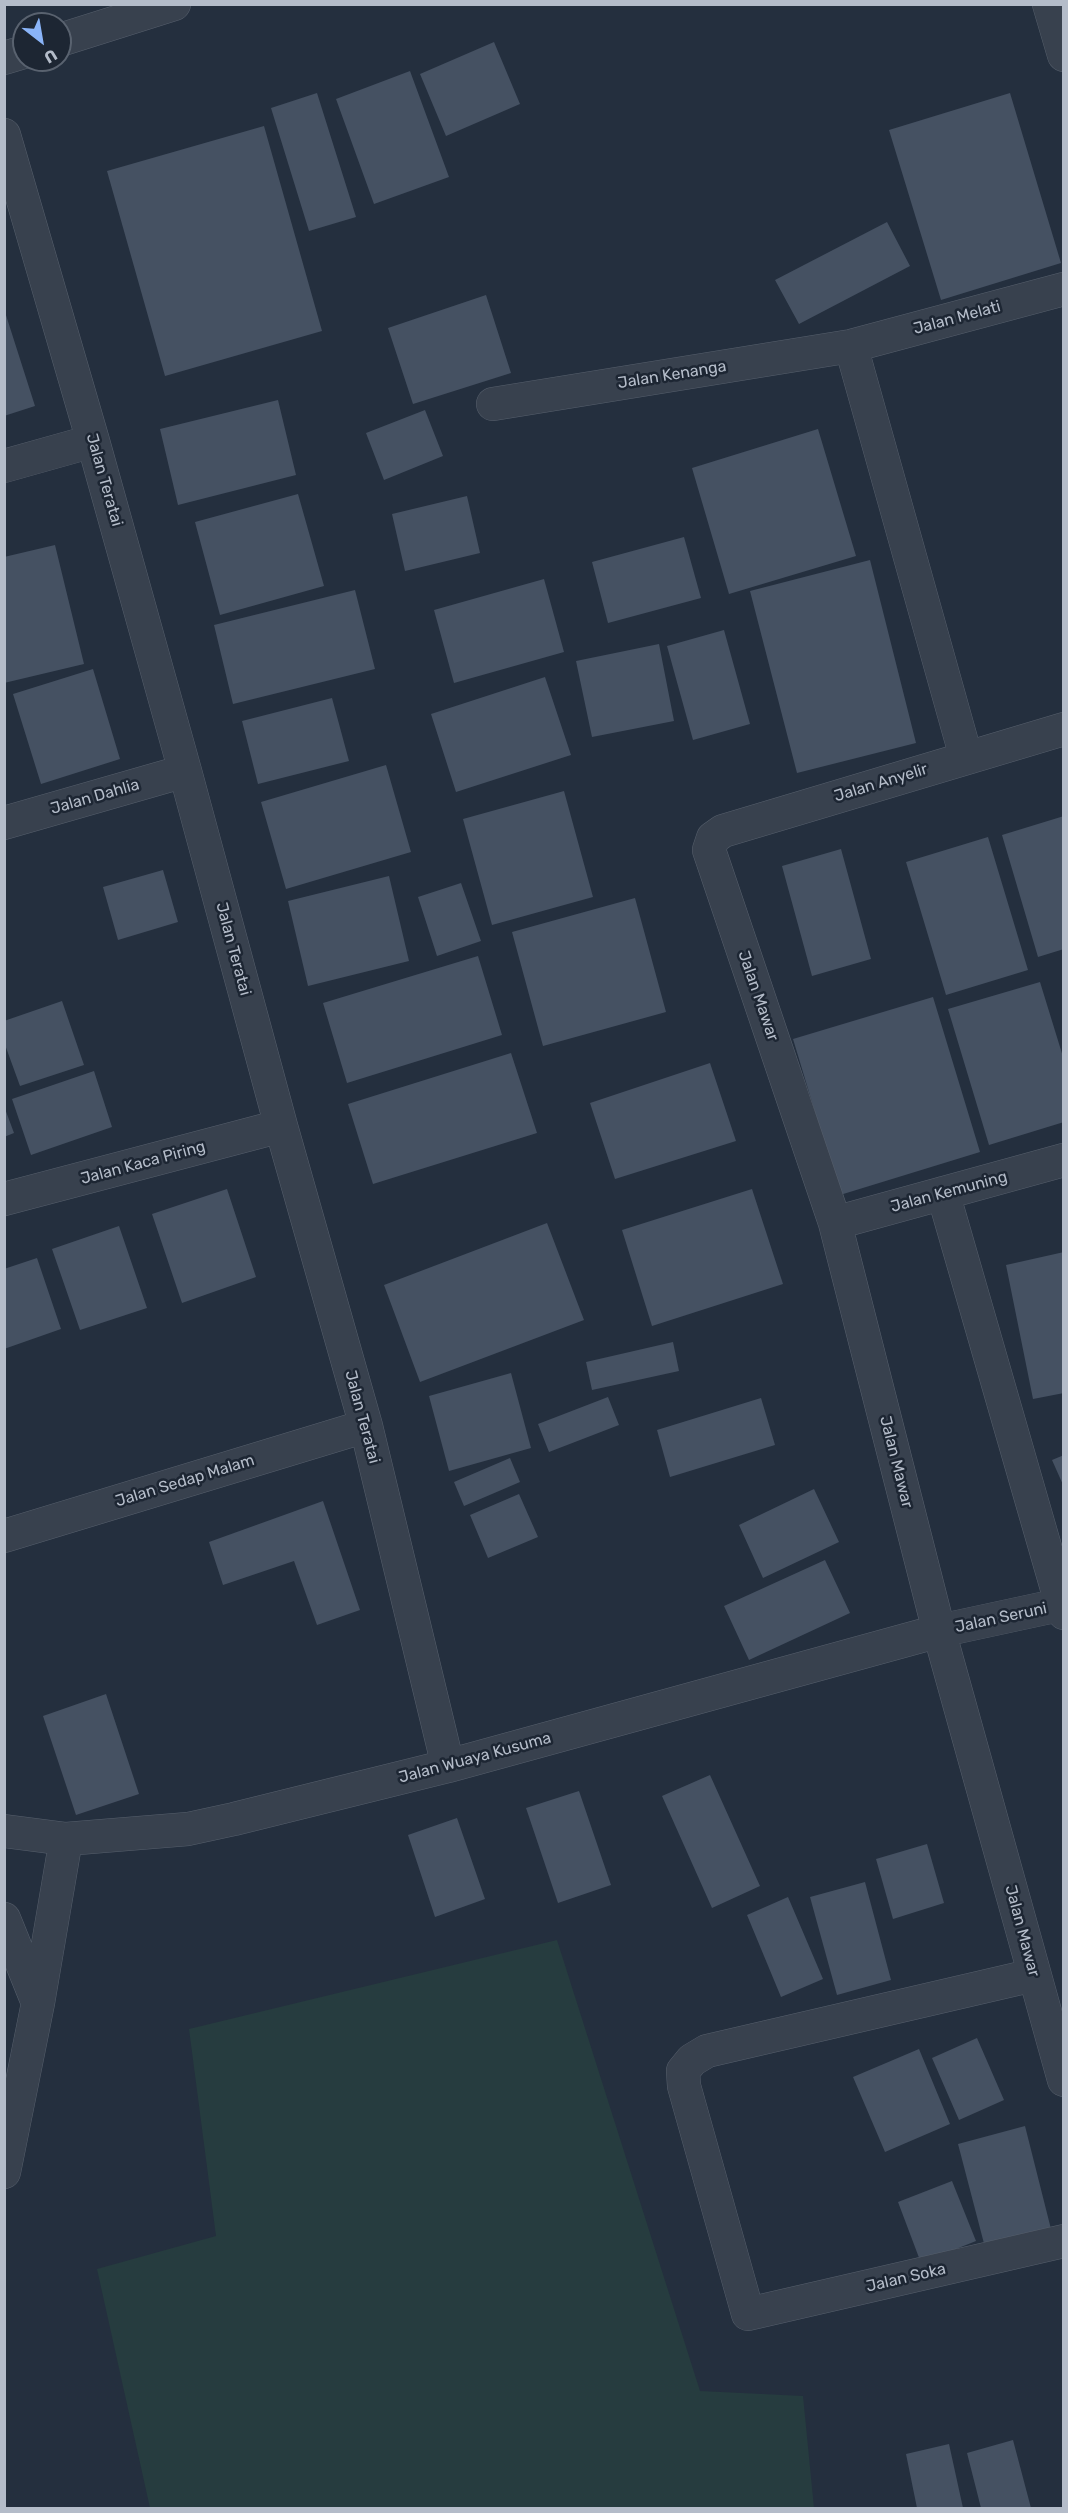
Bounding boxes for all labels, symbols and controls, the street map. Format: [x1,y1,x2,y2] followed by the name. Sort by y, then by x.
[12,12,72,72] north arrow
[41,45,60,67] text: U
[911,297,1003,339] street label: Jalan Melati
[616,357,728,393] street label: Jalan Kenanga
[82,431,126,529] street label: Jalan Teratai
[832,760,930,806] street label: Jalan Anyelir
[48,775,142,819] street label: Jalan Dahlia
[211,900,255,998] street label: Jalan Teratai
[734,948,782,1044] street label: Jalan Mawar
[78,1137,208,1189] street label: Jalan Kaca Piring
[889,1167,1009,1217] street label: Jalan Kemuning
[340,1368,384,1466] street label: Jalan Teratai
[875,1414,917,1510] street label: Jalan Mawar
[113,1451,257,1511] street label: Jalan Sedap Malam
[953,1599,1049,1637] street label: Jalan Seruni
[397,1728,553,1788] street label: Jalan Wuaya Kusuma
[1001,1883,1043,1979] street label: Jalan Mawar
[864,2260,948,2296] street label: Jalan Soka

